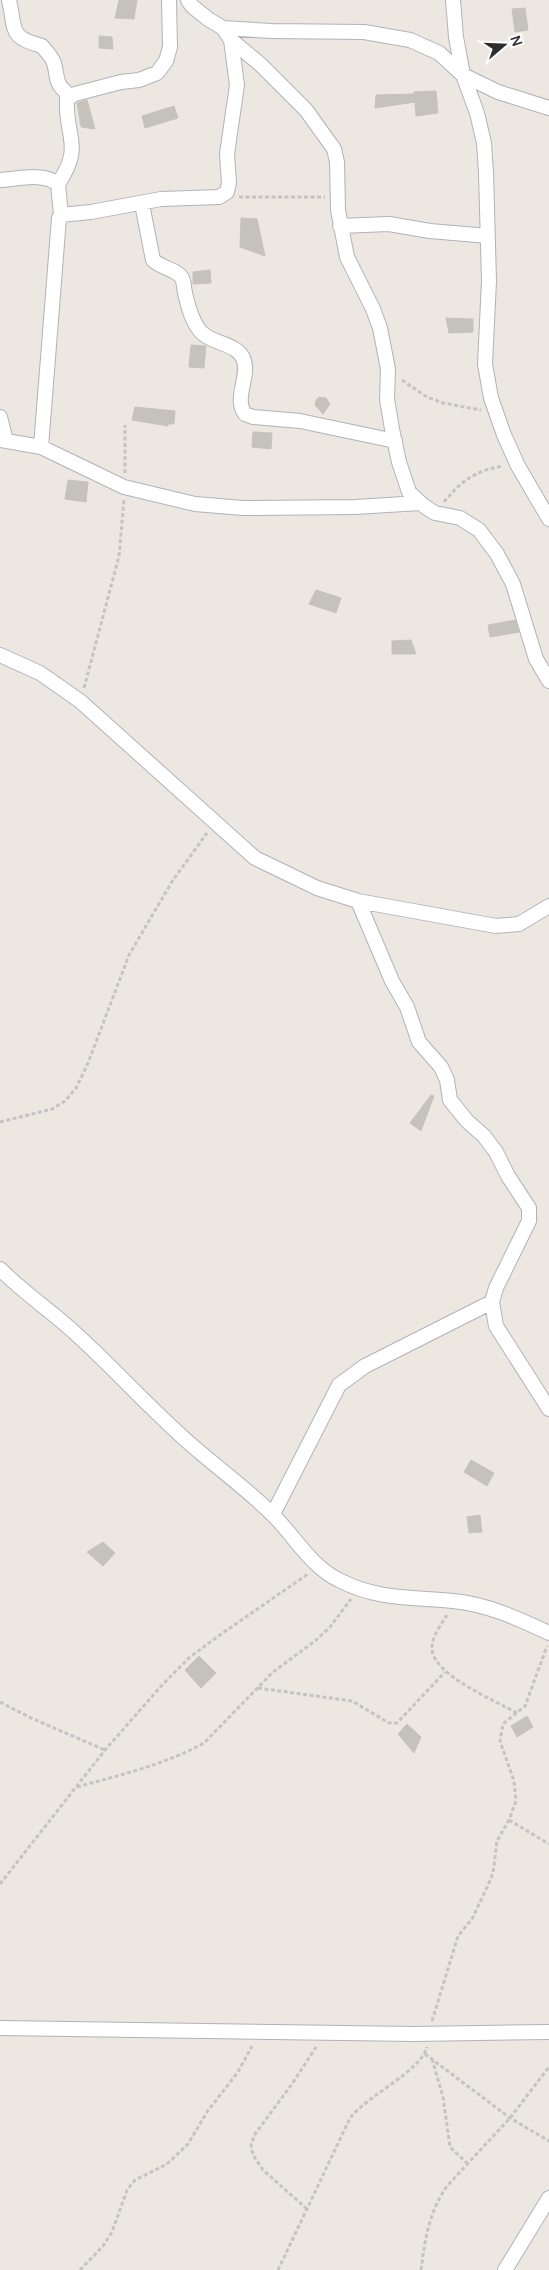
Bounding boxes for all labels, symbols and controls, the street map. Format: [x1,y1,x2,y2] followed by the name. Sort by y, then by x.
[479,20,529,70] north arrow
[506,33,527,48] text: N

